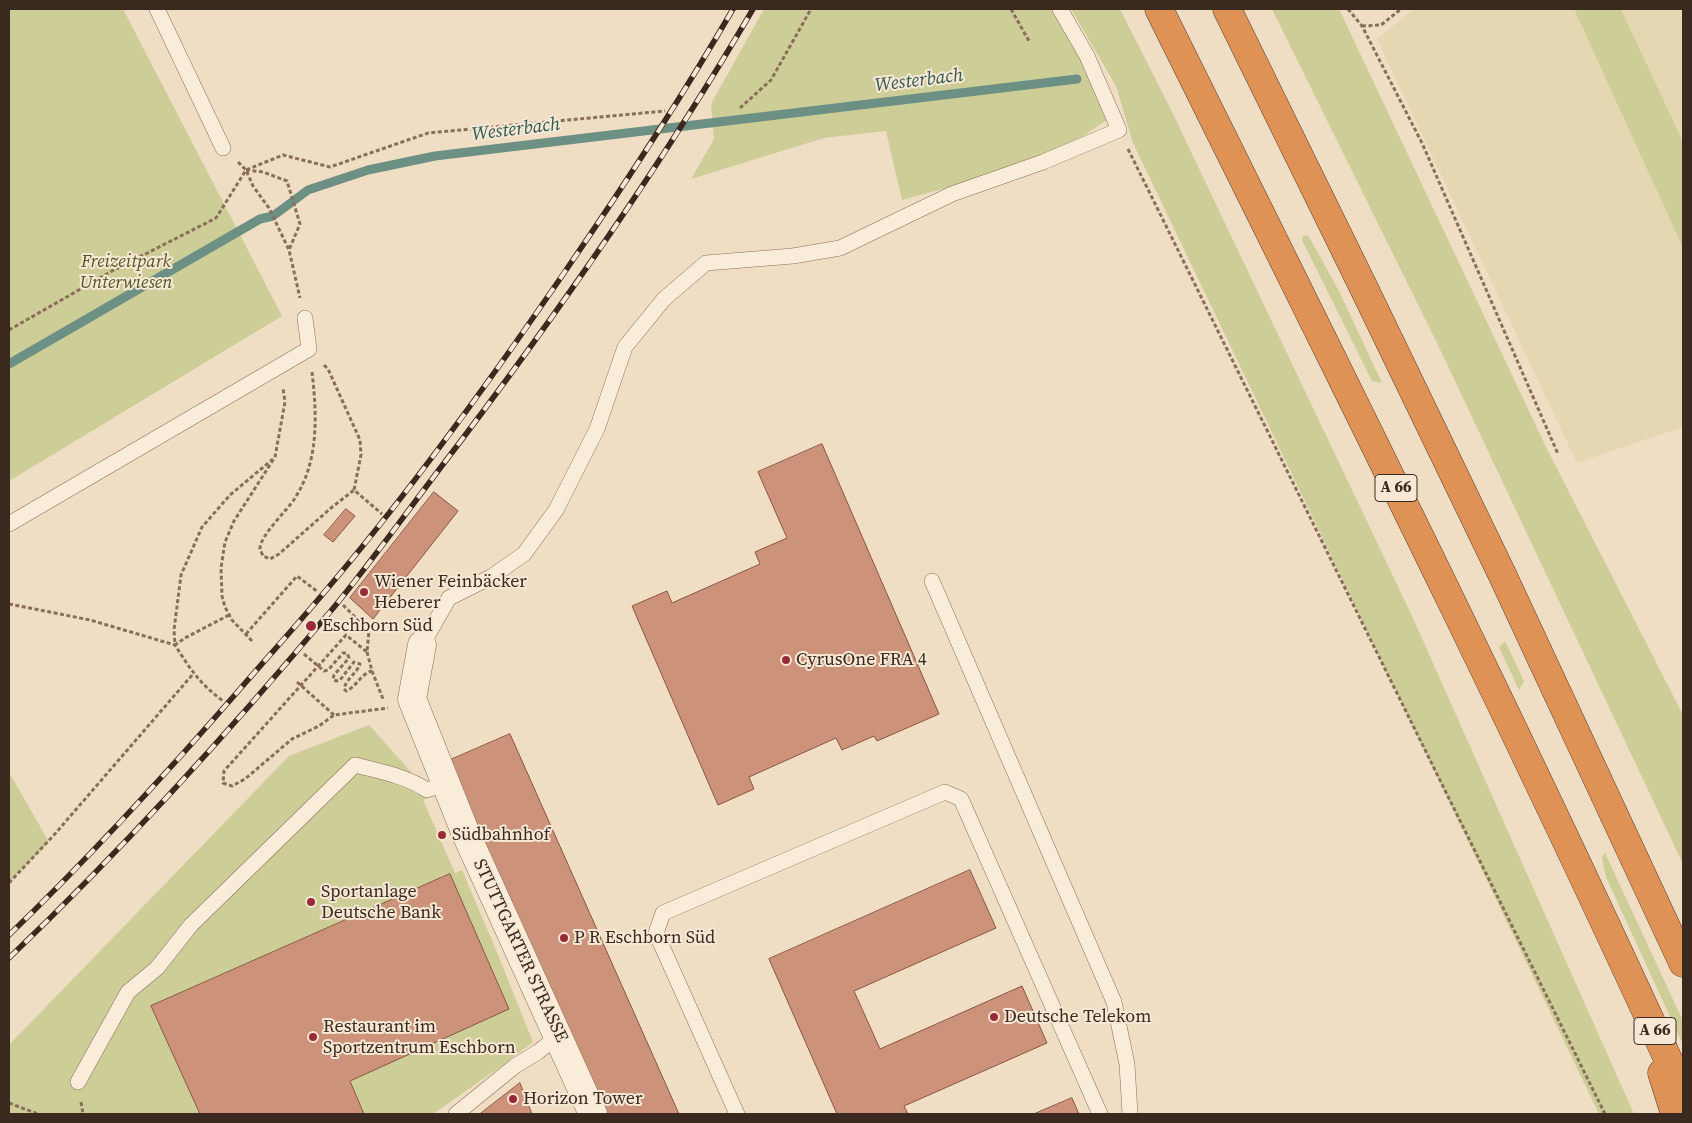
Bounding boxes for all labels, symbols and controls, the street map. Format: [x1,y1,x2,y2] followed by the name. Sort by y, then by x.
[874,64,964,98] water label: Westerbach
[471,113,561,147] water label: Westerbach
[80,251,172,294] park label: Freizeitpark Unterwiesen
[1375,474,1417,502] road number: A 66
[374,571,527,614] place label: Wiener Feinbäcker Heberer
[358,586,370,598] marker: Wiener Feinbäcker Heberer
[322,615,433,637] place label: Eschborn Süd
[304,619,318,633] marker: Eschborn Süd
[796,649,927,671] place label: CyrusOne FRA 4
[780,654,792,666] marker: CyrusOne FRA 4
[452,824,550,846] place label: Südbahnhof
[436,829,448,841] marker: Südbahnhof
[468,856,572,1046] street label: STUTTGARTER STRASSE
[321,881,441,924] place label: Sportanlage Deutsche Bank
[305,896,317,908] marker: Sportanlage Deutsche Bank
[574,927,715,949] place label: P R Eschborn Süd
[558,932,570,944] marker: P R Eschborn Süd
[1004,1006,1151,1028] place label: Deutsche Telekom
[988,1011,1000,1023] marker: Deutsche Telekom
[323,1016,516,1058] place label: Restaurant im Sportzentrum Eschborn
[1634,1018,1676,1044] road number: A 66
[307,1031,319,1043] marker: Restaurant im Sportzentrum Eschborn
[523,1088,643,1110] place label: Horizon Tower
[507,1093,519,1105] marker: Horizon Tower

